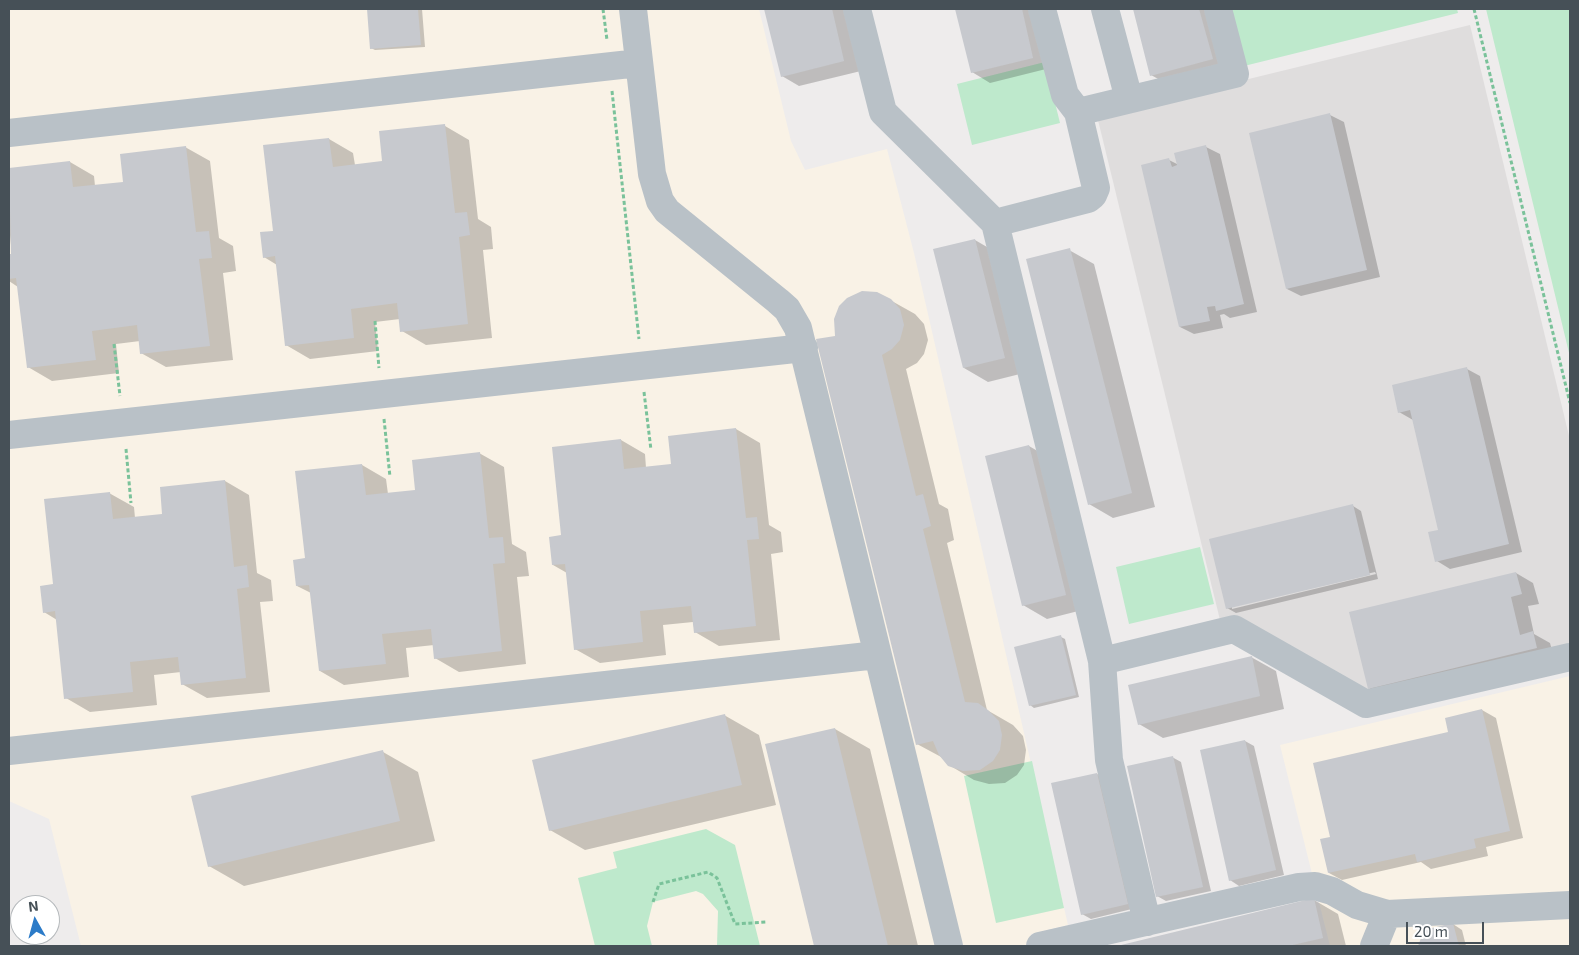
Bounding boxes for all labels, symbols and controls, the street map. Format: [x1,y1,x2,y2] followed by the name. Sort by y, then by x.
[10,895,60,945] north arrow
[27,897,39,915] text: N
[1409,912,1486,944] scale bar
[1414,922,1448,940] text: 20 m

